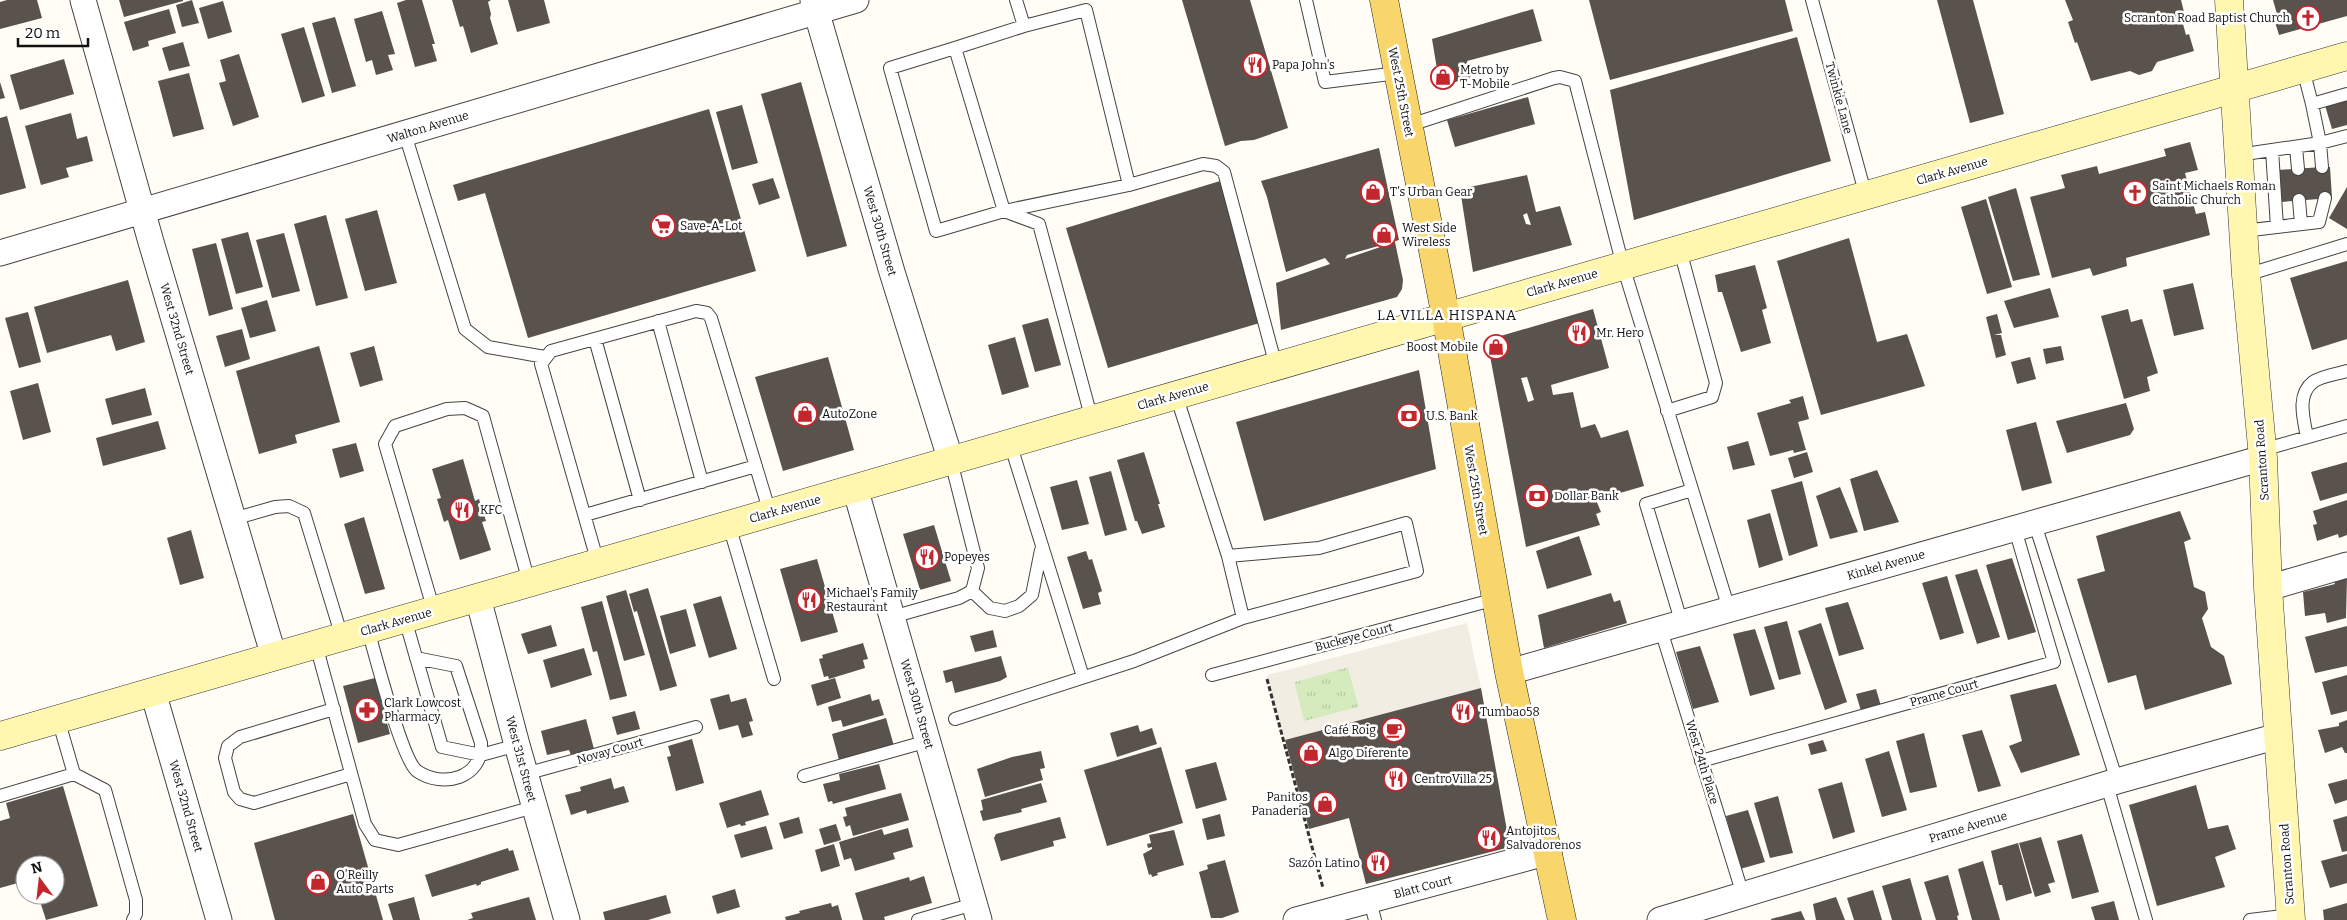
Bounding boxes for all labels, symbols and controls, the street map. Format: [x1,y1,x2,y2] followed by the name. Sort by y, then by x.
[2295,5,2321,31] church icon: Scranton Road Baptist Church
[2124,11,2291,25] place label: Scranton Road Baptist Church
[18,15,88,47] scale bar
[25,24,61,42] text: 20 m
[1385,46,1417,139] street label: West 25th Street
[1242,52,1268,78] restaurant icon: Papa John's
[1272,58,1335,72] place label: Papa John's
[1823,61,1855,135] street label: Twinkie Lane
[1460,63,1510,91] place label: Metro by T-Mobile
[1430,64,1456,90] shop icon: Metro by T-Mobile
[386,108,470,146] street label: Walton Avenue
[1915,154,1989,188] street label: Clark Avenue
[1360,179,1386,205] shop icon: T's Urban Gear
[2152,179,2276,207] place label: Saint Michaels Roman Catholic Church
[2122,180,2148,206] church icon: Saint Michaels Roman Catholic Church
[860,184,900,278] street label: West 30th Street
[1390,185,1473,199] place label: T's Urban Gear
[650,213,676,239] supermarket icon: Save-A-Lot
[680,219,743,233] place label: Save-A-Lot
[1402,221,1457,249] place label: West Side Wireless
[1371,222,1397,248] shop icon: West Side Wireless
[1525,266,1599,300] street label: Clark Avenue
[157,281,197,377] street label: West 32nd Street
[1377,307,1517,324] district label: LA VILLA HISPANA
[1566,320,1592,346] restaurant icon: Mr. Hero
[1596,326,1644,340] place label: Mr. Hero
[1483,334,1509,360] shop icon: Boost Mobile
[1406,340,1478,354] place label: Boost Mobile
[1136,379,1210,413] street label: Clark Avenue
[792,401,818,427] shop icon: AutoZone
[1396,403,1422,429] bank icon: U.S. Bank
[822,407,877,421] place label: AutoZone
[1426,409,1478,423] place label: U.S. Bank
[2252,419,2272,501] street label: Scranton Road
[1461,444,1491,537] street label: West 25th Street
[1524,483,1550,509] bank icon: Dollar Bank
[1554,489,1619,503] place label: Dollar Bank
[748,492,822,526] street label: Clark Avenue
[449,497,475,523] restaurant icon: KFC
[480,503,503,517] place label: KFC
[914,544,940,570] restaurant icon: Popeyes
[1845,547,1927,583] street label: Kinkel Avenue
[944,550,990,564] place label: Popeyes
[826,586,919,614] place label: Michael's Family Restaurant
[796,587,822,613] restaurant icon: Michael's Family Restaurant
[359,605,433,639] street label: Clark Avenue
[1314,620,1395,654] street label: Buckeye Court
[897,657,937,751] street label: West 30th Street
[1908,676,1980,709] street label: Prame Court
[384,696,462,724] place label: Clark Lowcost Pharmacy
[354,697,380,723] pharmacy icon: Clark Lowcost Pharmacy
[1450,699,1476,725] restaurant icon: Tumbao58
[1480,705,1540,719] place label: Tumbao58
[503,714,539,804] street label: West 31st Street
[1381,717,1407,743] cafe icon: Café Roig
[1683,718,1721,806] street label: West 24th Place
[1324,723,1376,737] place label: Café Roig
[575,735,645,767] street label: Novay Court
[1298,740,1324,766] shop icon: Algo Diferente
[1328,746,1408,760] place label: Algo Diferente
[166,758,206,854] street label: West 32nd Street
[1383,766,1409,792] restaurant icon: CentroVilla 25
[1414,772,1492,786] place label: CentroVilla 25
[1252,790,1308,818] place label: Panitos Panaderia
[1312,791,1338,817] shop icon: Panitos Panaderia
[1927,808,2009,846] street label: Prame Avenue
[2277,823,2297,905] street label: Scranton Road
[1506,824,1581,852] place label: Antojitos Salvadorenos
[1476,825,1502,851] restaurant icon: Antojitos Salvadorenos
[1365,850,1391,876] restaurant icon: Sazón Latino
[15,855,65,905] north arrow
[1288,856,1360,870] place label: Sazón Latino
[29,858,44,878] text: N
[336,868,394,896] place label: O'Reilly Auto Parts
[305,869,331,895] shop icon: O'Reilly Auto Parts
[1392,872,1454,902] street label: Blatt Court

